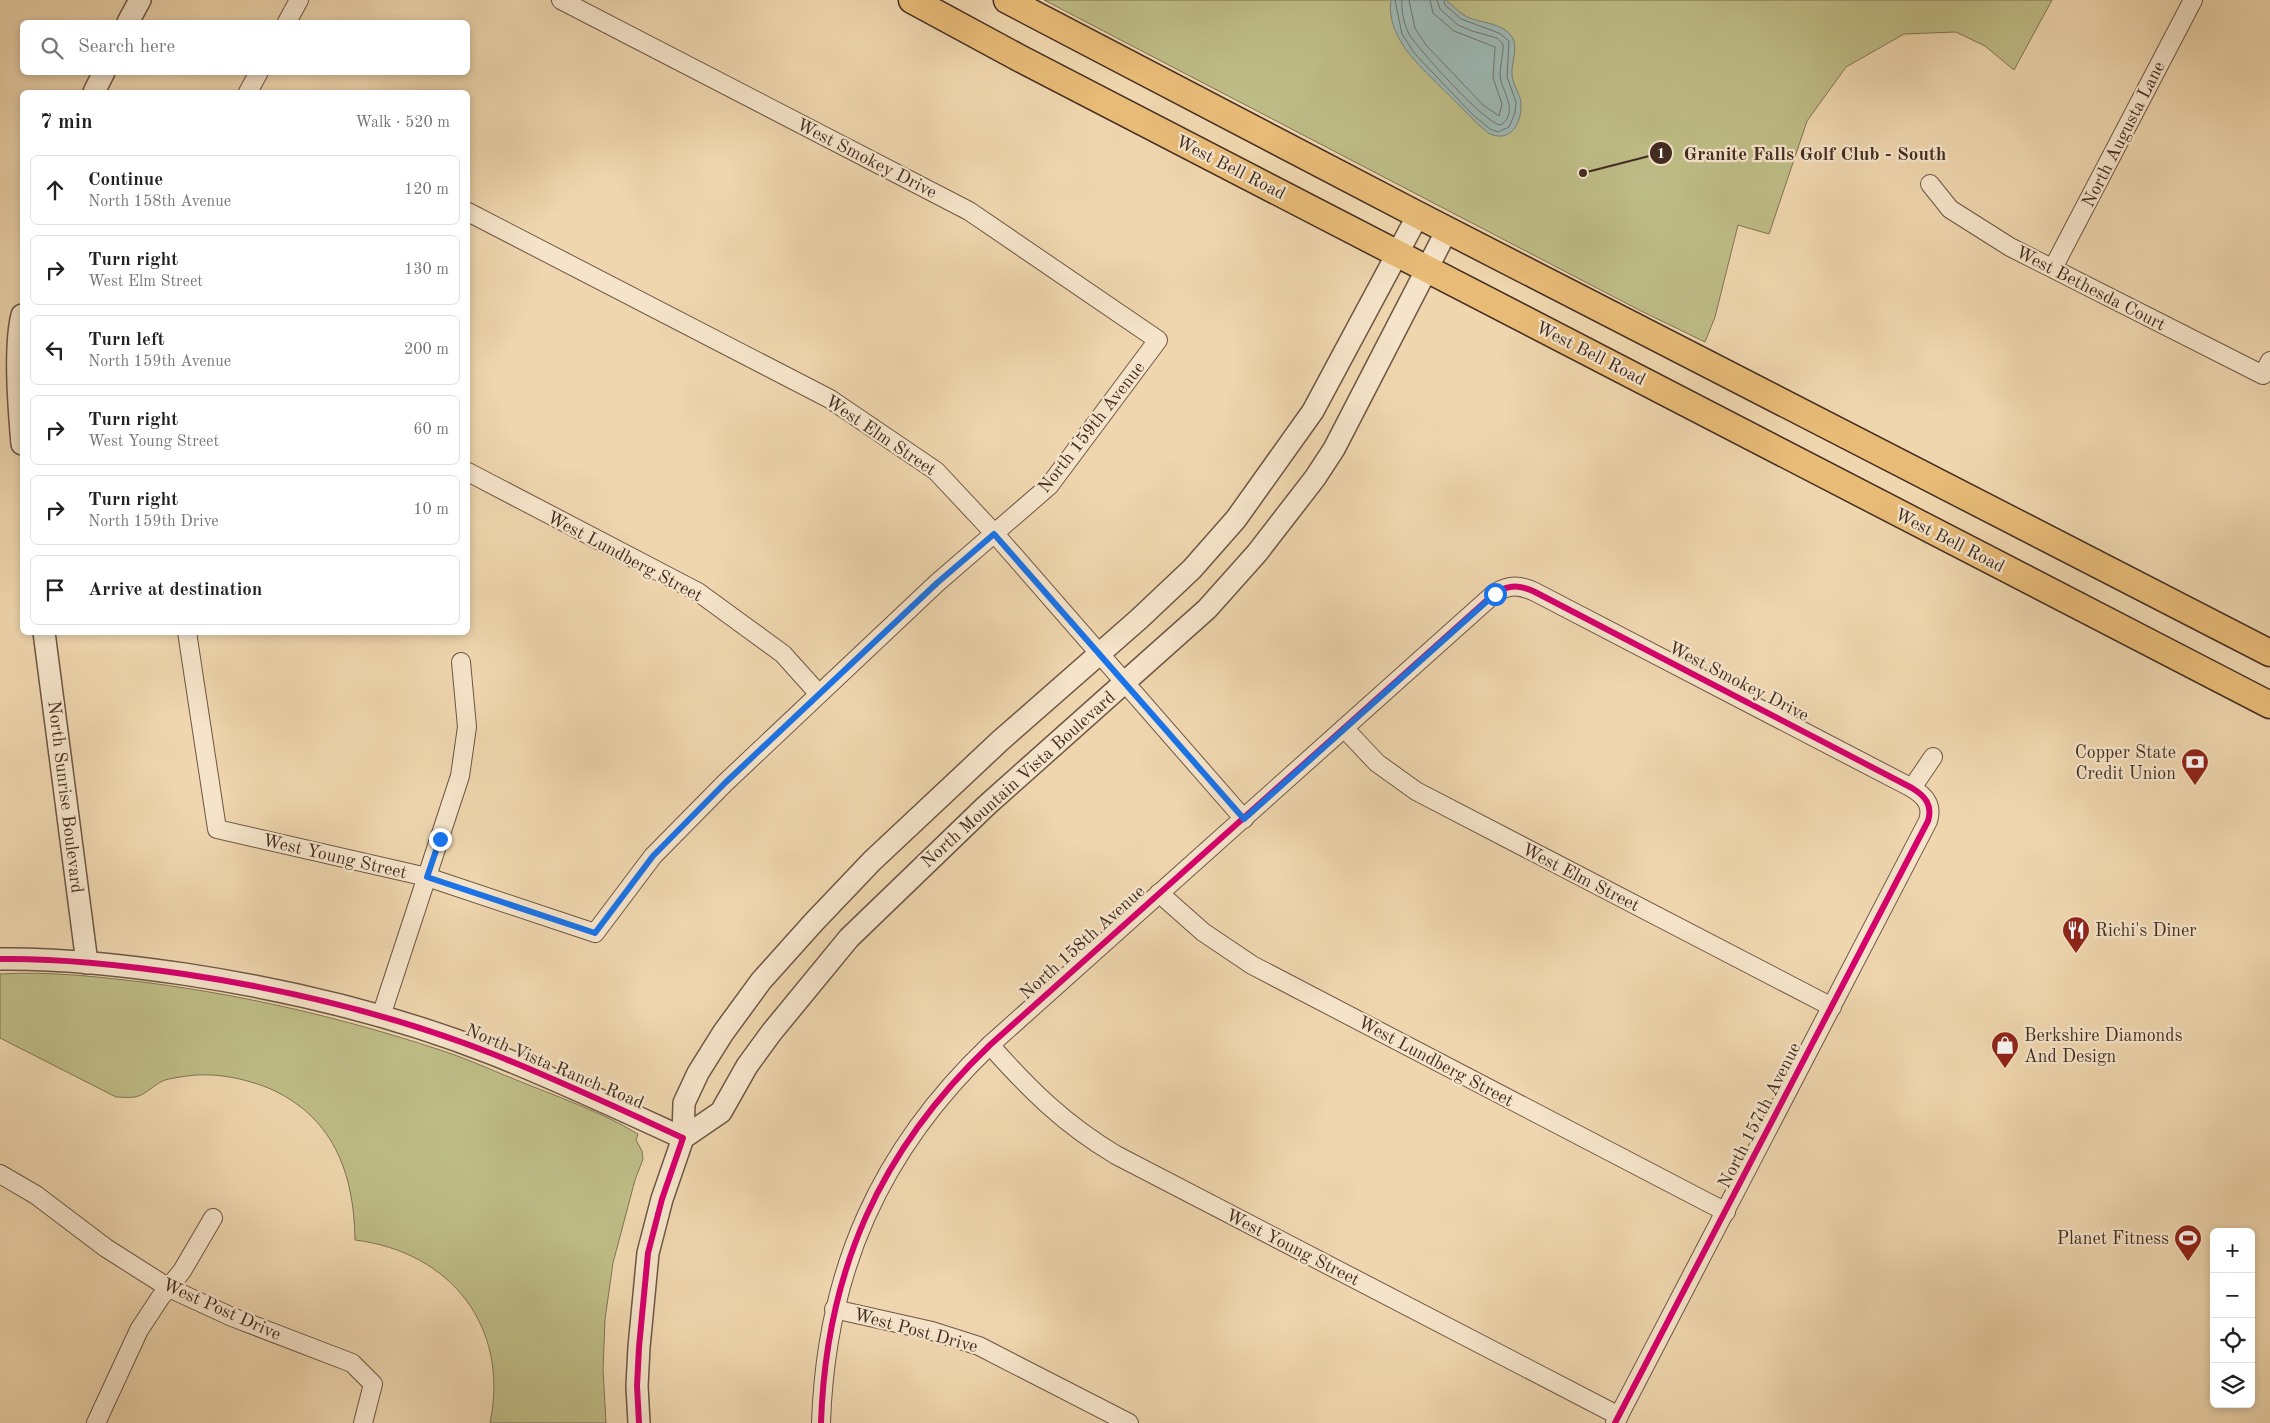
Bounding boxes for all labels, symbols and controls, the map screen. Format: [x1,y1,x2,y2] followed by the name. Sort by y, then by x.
[20,20,470,75] search box
[38,34,66,62] icon: search
[78,38,175,57] text: Search here
[2079,59,2168,210] street label: North Augusta Lane
[40,112,93,133] text: 7 min
[355,115,450,131] text: Walk · 520 m
[794,116,940,202] street label: West Smokey Drive
[1173,133,1288,203] street label: West Bell Road
[1649,136,1957,170] callout: Granite Falls Golf Club - South
[1684,146,1947,165] text: Granite Falls Golf Club - South
[1657,147,1665,162] text: 1
[88,171,163,190] text: Continue
[41,176,69,204] icon: ahead
[404,182,449,198] text: 120 m
[88,194,231,210] text: North 158th Avenue
[2013,243,2168,334] street label: West Bethesda Court
[88,251,178,270] text: Turn right
[41,256,69,284] icon: right
[404,262,449,278] text: 130 m
[88,274,203,290] text: West Elm Street
[1533,319,1648,389] street label: West Bell Road
[88,331,165,350] text: Turn left
[41,336,69,364] icon: left
[404,342,449,358] text: 200 m
[88,354,231,370] text: North 159th Avenue
[1035,359,1148,497] street label: North 159th Avenue
[822,392,939,479] street label: West Elm Street
[88,411,178,430] text: Turn right
[41,416,69,444] icon: right
[413,422,449,438] text: 60 m
[88,434,219,450] text: West Young Street
[88,491,178,510] text: Turn right
[41,496,69,524] icon: right
[413,502,449,518] text: 10 m
[1892,506,2007,576] street label: West Bell Road
[544,508,705,605] street label: West Lundberg Street
[88,514,219,530] text: North 159th Drive
[41,576,69,604] icon: arrive
[88,581,262,600] text: Arrive at destination
[1484,583,1507,606] route start
[1666,639,1812,725] street label: West Smokey Drive
[918,688,1119,871] street label: North Mountain Vista Boulevard
[44,700,86,894] street label: North Sunrise Boulevard
[2075,744,2176,783] place label: Copper State Credit Union
[2180,747,2210,786] bank icon: Copper State Credit Union
[429,828,452,851] route end
[261,832,409,882] street label: West Young Street
[1519,841,1642,915] street label: West Elm Street
[1017,882,1148,1003] street label: North 158th Avenue
[2061,915,2091,954] restaurant icon: Richi's Diner
[2095,922,2197,940] place label: Richi's Diner
[1355,1013,1516,1110] street label: West Lundberg Street
[463,1021,646,1113] street label: North Vista Ranch Road
[2024,1027,2183,1066] place label: Berkshire Diamonds And Design
[1990,1030,2020,1069] shop icon: Berkshire Diamonds And Design
[1715,1040,1804,1191] street label: North 157th Avenue
[1223,1206,1362,1289] street label: West Young Street
[2173,1223,2203,1262] sports icon: Planet Fitness
[2210,1228,2255,1408] map controls
[2210,1228,2255,1273] button: +
[2057,1230,2169,1248] place label: Planet Fitness
[2210,1273,2255,1318] button: −
[160,1276,284,1344] street label: West Post Drive
[852,1306,980,1356] street label: West Post Drive
[2210,1318,2255,1363] button: locate
[2210,1363,2255,1408] button: layers

